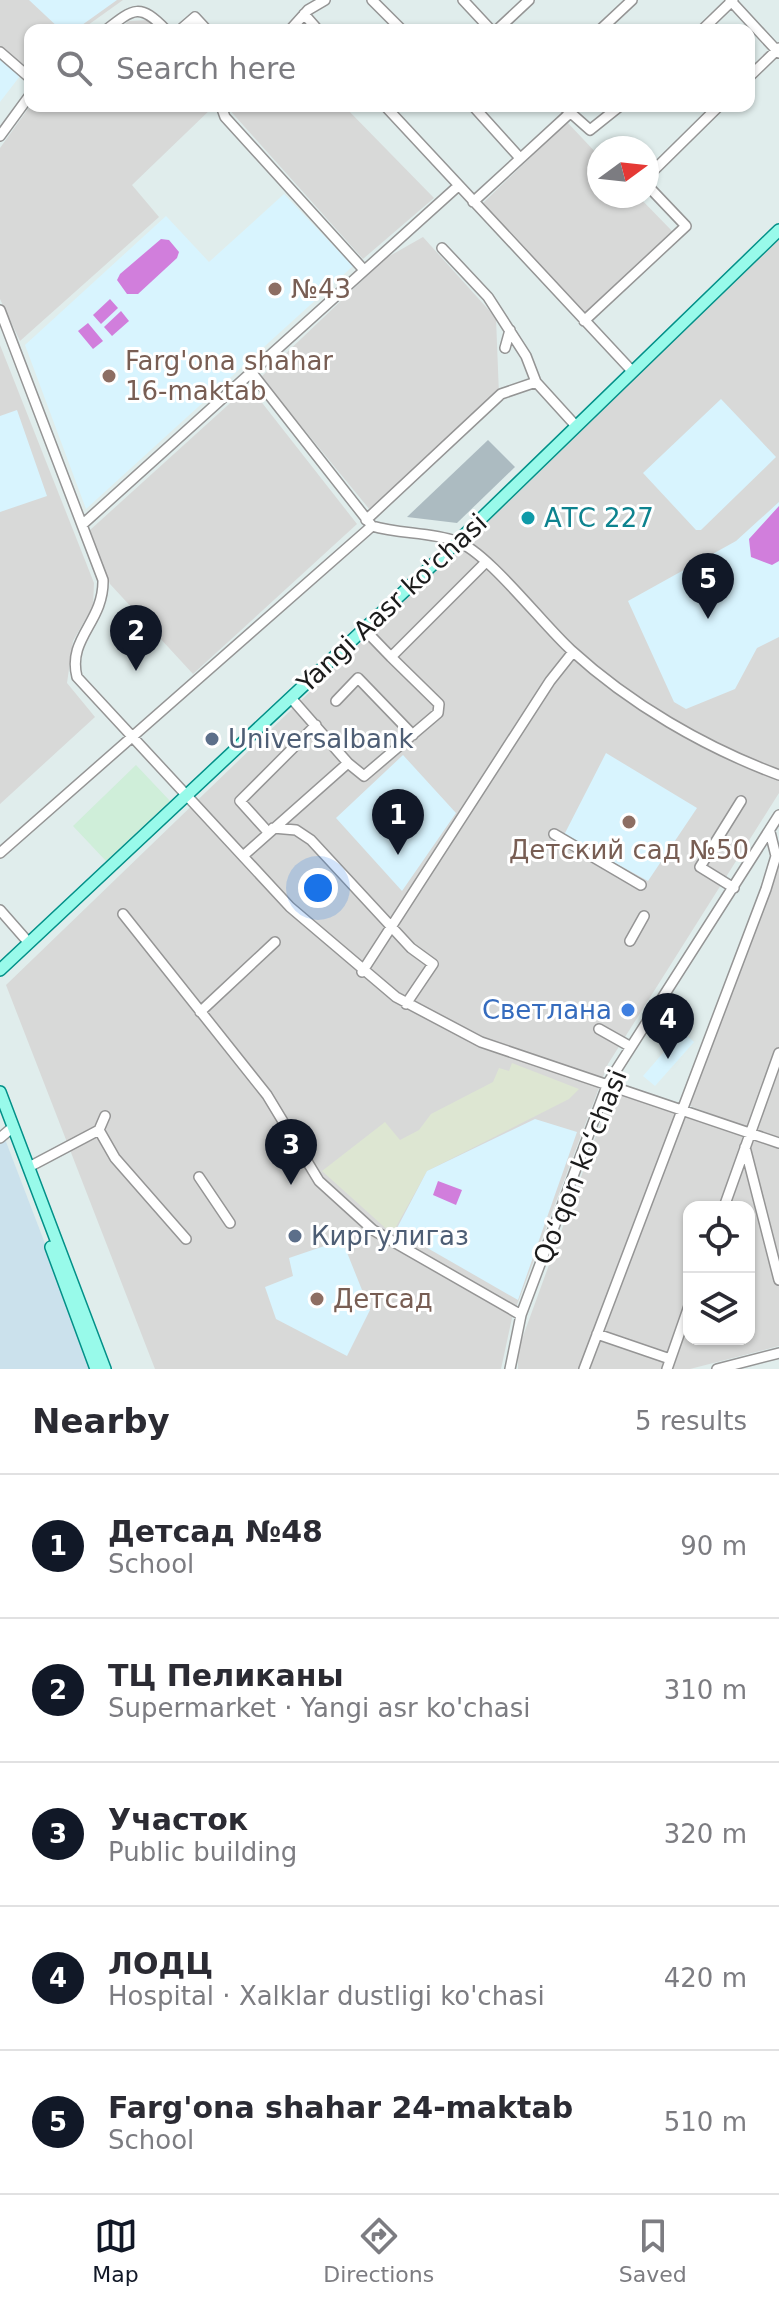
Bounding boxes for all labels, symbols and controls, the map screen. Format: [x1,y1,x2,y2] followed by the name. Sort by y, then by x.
[24,24,755,112] search box
[52,46,96,90] icon: search
[116,51,296,86] text: Search here
[587,136,659,208] north arrow
[291,274,351,304] place label: №43
[266,280,284,298] marker: №43
[125,346,333,406] place label: Farg'ona shahar 16-maktab
[100,367,118,385] marker: Farg'ona shahar 16-maktab
[544,503,654,533] place label: АТС 227
[290,508,493,699] street label: Yangi Aasr ko'chasi
[519,509,537,527] marker: АТС 227
[682,553,734,619] pin: 5
[110,605,162,671] pin: 2
[228,724,413,754] place label: Universalbank
[203,730,221,748] marker: Universalbank
[372,789,424,855] pin: 1
[620,813,638,831] marker: Детский сад №50
[509,835,749,865] place label: Детский сад №50
[298,868,338,908] your location
[642,993,694,1059] pin: 4
[482,995,612,1025] place label: Светлана
[619,1001,637,1019] marker: Светлана
[527,1065,633,1269] street label: Qoʻqon koʻchasi
[265,1119,317,1185] pin: 3
[683,1201,755,1345] map controls
[683,1201,755,1273] button: locate
[311,1221,469,1251] place label: Киргулигаз
[286,1227,304,1245] marker: Киргулигаз
[683,1273,755,1345] button: layers
[333,1284,433,1314] place label: Детсад
[308,1290,326,1308] marker: Детсад
[32,1401,170,1441] text: Nearby
[635,1406,747,1436] text: 5 results
[108,1514,323,1549] text: Детсад №48
[49,1531,67,1561] text: 1
[680,1531,747,1561] text: 90 m
[108,1549,194,1579] text: School
[108,1658,344,1693] text: ТЦ Пеликаны
[49,1675,67,1705] text: 2
[664,1675,747,1705] text: 310 m
[108,1693,531,1723] text: Supermarket · Yangi asr ko'chasi
[108,1802,248,1837] text: Участок
[49,1819,67,1849] text: 3
[664,1819,747,1849] text: 320 m
[108,1837,297,1867] text: Public building
[108,1946,213,1981] text: ЛОДЦ
[49,1963,67,1993] text: 4
[664,1963,747,1993] text: 420 m
[108,1981,545,2011] text: Hospital · Xalklar dustligi ko'chasi
[108,2090,573,2125] text: Farg'ona shahar 24-maktab
[49,2107,67,2137] text: 5
[664,2107,747,2137] text: 510 m
[108,2125,194,2155] text: School
[92,2214,139,2287] tab: Map
[323,2214,434,2287] tab: Directions
[619,2214,687,2287] tab: Saved

